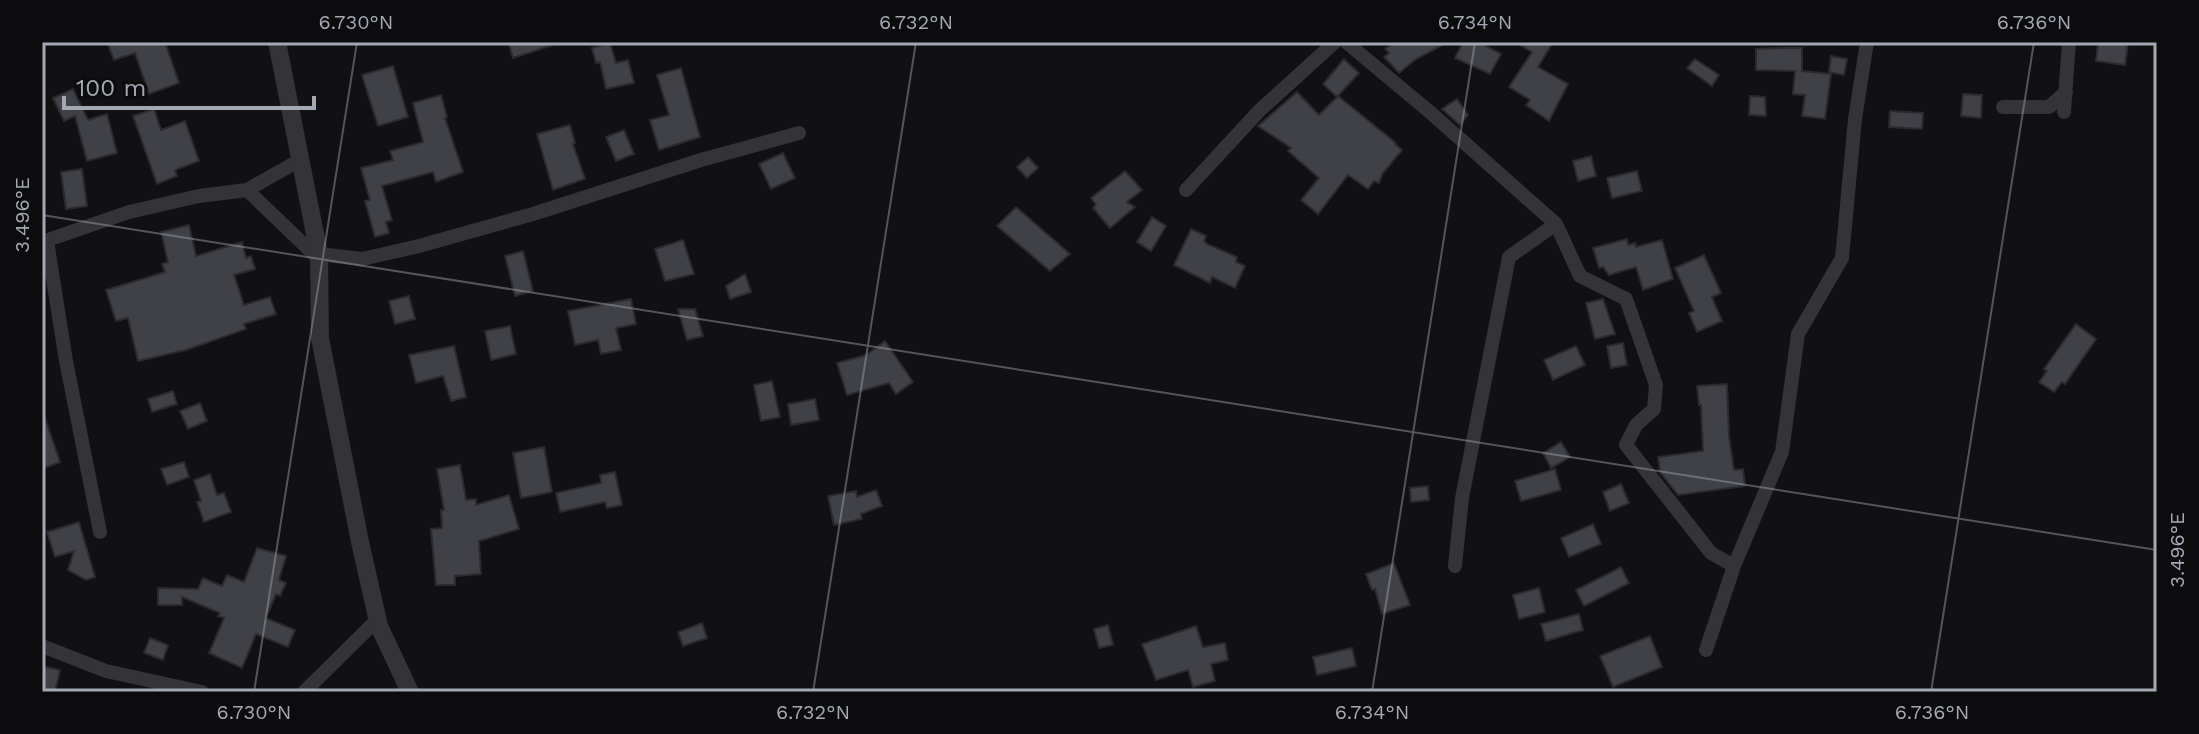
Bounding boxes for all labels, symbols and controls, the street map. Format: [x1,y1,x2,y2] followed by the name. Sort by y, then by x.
[319,10,393,34] text: 6.730°N
[879,10,953,34] text: 6.732°N
[1438,10,1512,34] text: 6.734°N
[1997,10,2071,34] text: 6.736°N
[64,60,314,110] scale bar
[76,74,146,102] text: 100 m
[10,177,34,253] text: 3.496°E
[2165,512,2189,588] text: 3.496°E
[217,700,291,724] text: 6.730°N
[776,700,850,724] text: 6.732°N
[1335,700,1409,724] text: 6.734°N
[1895,700,1969,724] text: 6.736°N

